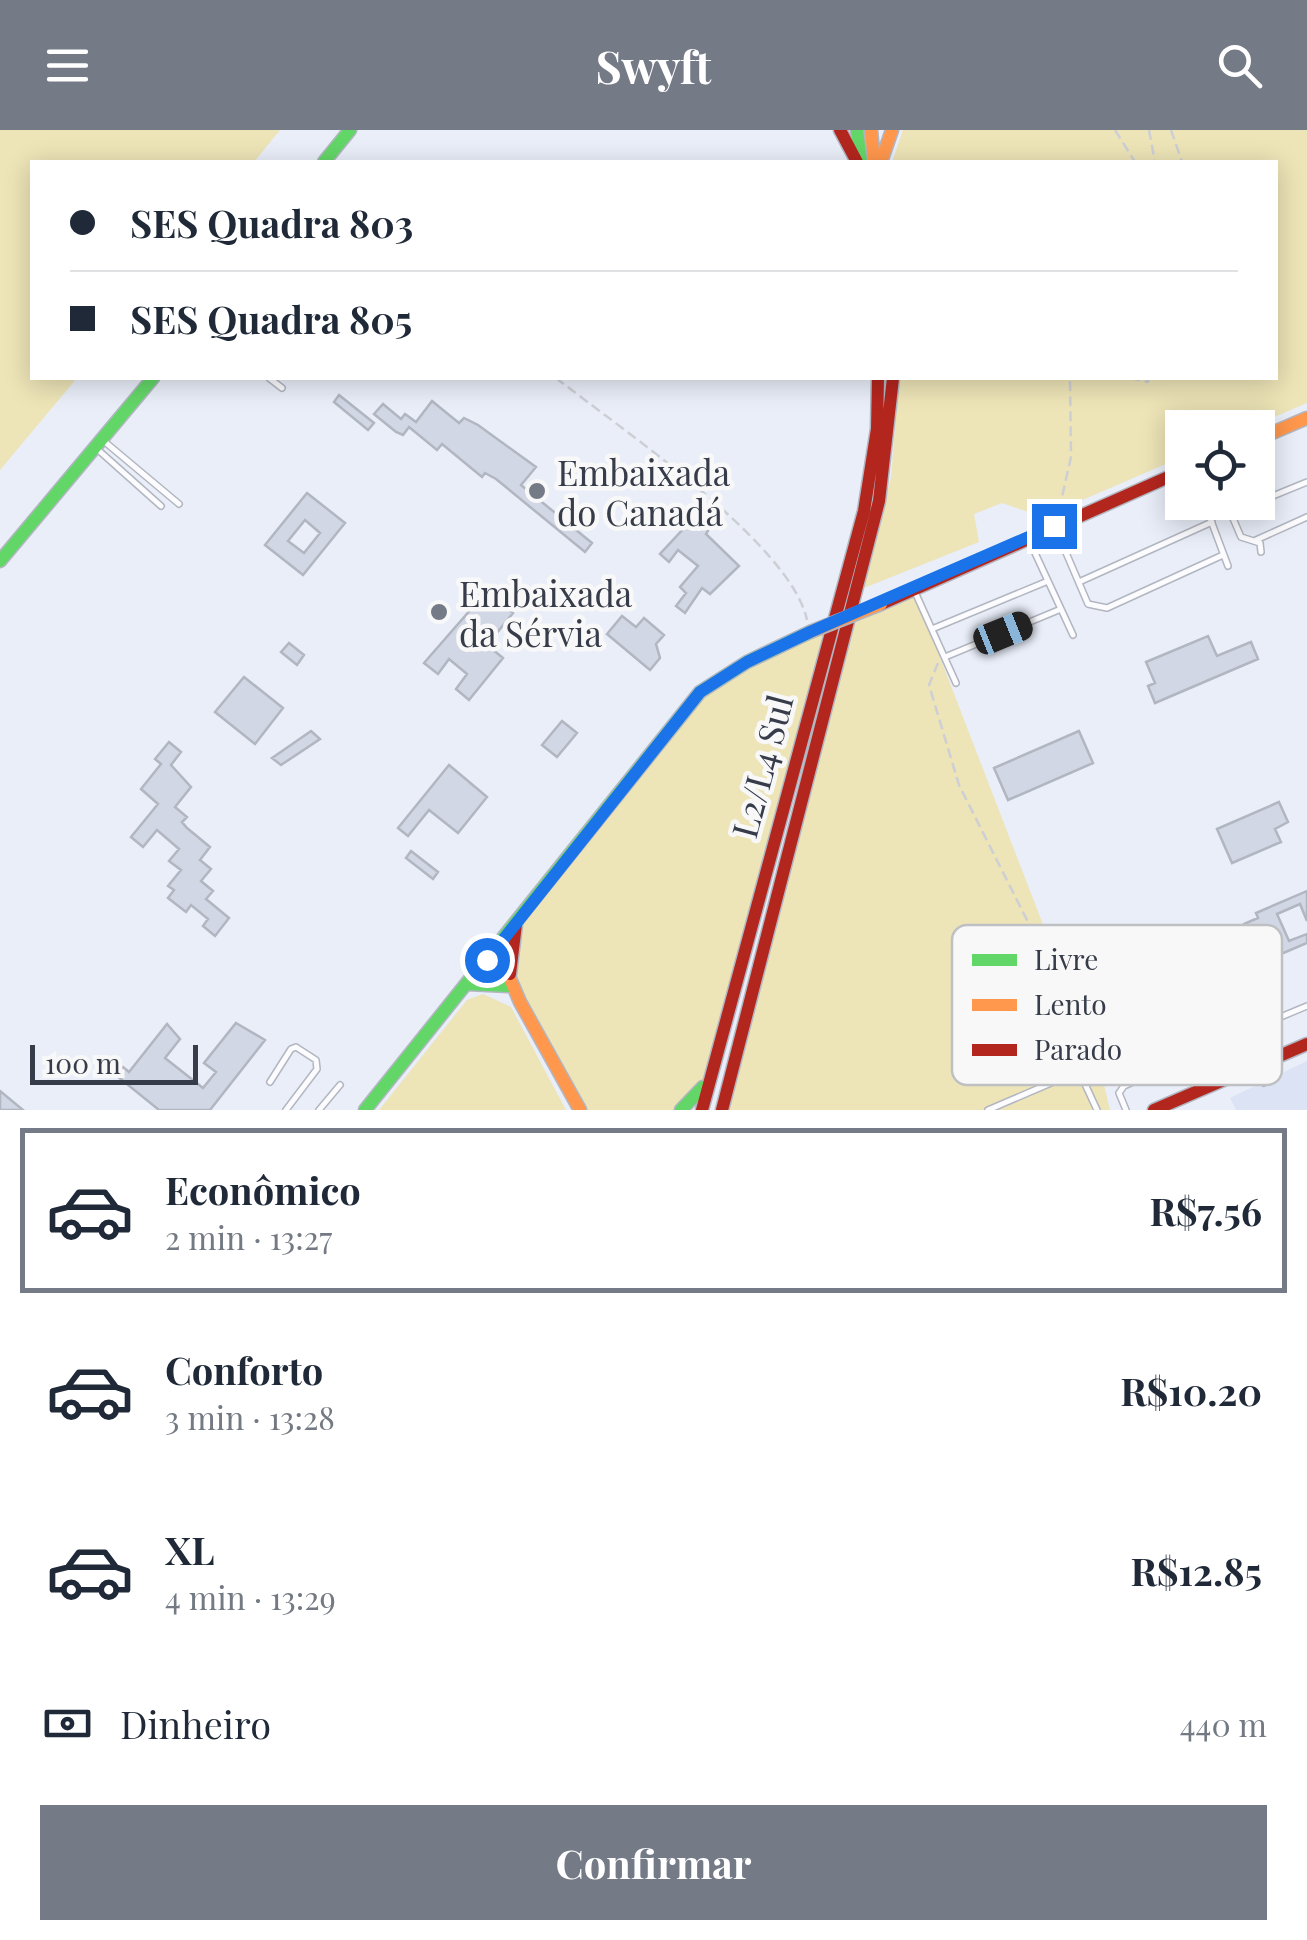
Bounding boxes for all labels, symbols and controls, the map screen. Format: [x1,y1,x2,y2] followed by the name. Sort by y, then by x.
[596,35,711,95] text: Swyft
[40,38,95,93] icon: menu
[1212,38,1267,93] icon: search
[130,197,413,248] text: SES Quadra 803
[130,293,412,344] text: SES Quadra 805
[1165,410,1275,520] map controls
[1165,410,1275,520] button: locate
[557,448,731,535] place label: Embaixada do Canadá
[526,480,548,502] marker: Embaixada do Canadá
[1032,504,1077,549] route end
[459,569,633,656] place label: Embaixada da Sérvia
[428,601,450,623] marker: Embaixada da Sérvia
[970,608,1036,658] car
[719,689,803,843] street label: L2/L4 Sul
[952,925,1282,1085] legend
[465,938,510,983] route start
[1034,940,1098,977] text: Livre
[1034,985,1107,1022] text: Lento
[1034,1030,1122,1067] text: Parado
[30,1040,198,1084] scale bar
[45,1044,121,1081] text: 100 m
[165,1164,361,1215] text: Econômico
[45,1166,135,1256] icon: car
[1150,1185,1262,1236] text: R$7.56
[165,1215,332,1258] text: 2 min · 13:27
[165,1344,323,1395] text: Conforto
[45,1346,135,1436] icon: car
[1120,1365,1262,1416] text: R$10.20
[165,1395,335,1438] text: 3 min · 13:28
[165,1524,214,1575] text: XL
[45,1526,135,1616] icon: car
[1130,1545,1262,1596] text: R$12.85
[165,1575,336,1618] text: 4 min · 13:29
[40,1696,95,1751] icon: cash
[120,1698,271,1749] text: Dinheiro
[1180,1702,1267,1745] text: 440 m
[40,1805,1267,1920] button: Confirmar

